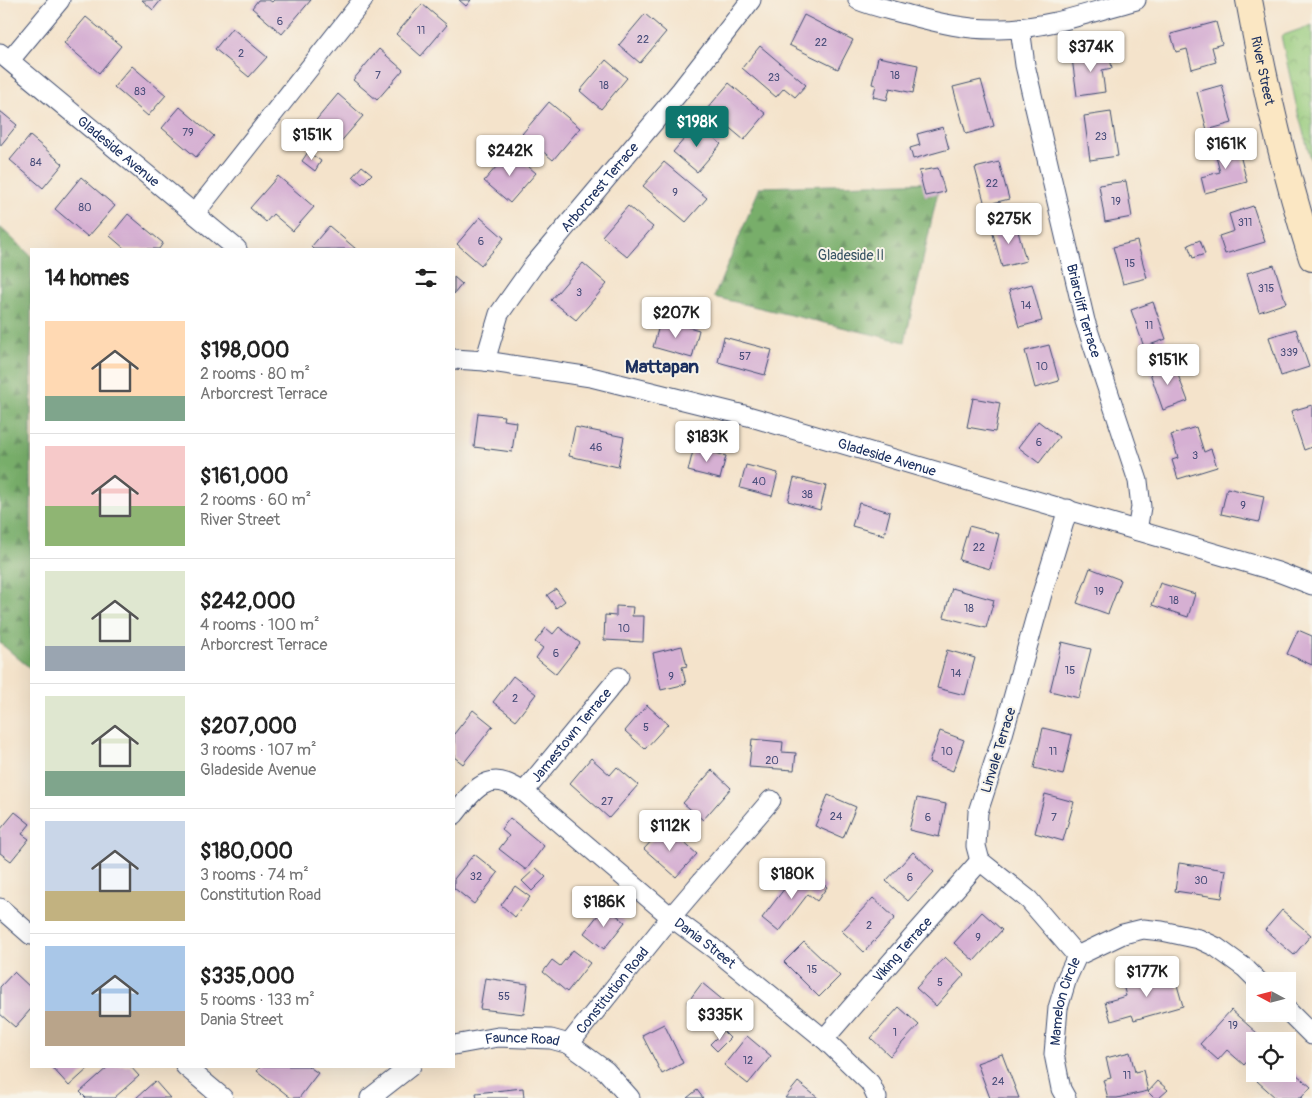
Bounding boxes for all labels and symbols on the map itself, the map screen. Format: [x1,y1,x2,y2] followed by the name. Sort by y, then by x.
[277,15,283,28] house number: 6
[417,24,425,37] house number: 11
[1056,30,1126,73] pin: $374K
[637,33,649,46] house number: 22
[1247,35,1278,107] street label: River Street
[815,36,827,49] house number: 22
[238,47,244,60] house number: 2
[375,69,381,82] house number: 7
[890,69,900,82] house number: 18
[768,71,780,84] house number: 23
[599,79,609,92] house number: 18
[134,85,146,98] house number: 83
[662,106,732,148] pin: $198K
[74,113,163,191] street label: Gladeside Avenue
[277,119,347,161] pin: $151K
[182,126,194,139] house number: 79
[1191,128,1261,170] pin: $161K
[1095,130,1107,143] house number: 23
[475,134,545,177] pin: $242K
[557,139,642,236] street label: Arborcrest Terrace
[30,156,43,169] house number: 84
[986,177,998,190] house number: 22
[672,186,678,199] house number: 9
[1111,195,1121,208] house number: 19
[78,201,92,214] house number: 80
[974,202,1044,245] pin: $275K
[1238,216,1252,229] house number: 311
[478,235,484,248] house number: 6
[818,247,884,264] park label: Gladeside II
[1125,257,1135,270] house number: 15
[1063,262,1105,360] street label: Briarcliff Terrace
[1258,282,1274,295] house number: 315
[576,286,582,299] house number: 3
[641,296,711,339] pin: $207K
[1021,299,1032,312] house number: 14
[1145,319,1153,332] house number: 11
[1133,344,1203,386] pin: $151K
[1280,346,1298,359] house number: 339
[739,350,751,363] house number: 57
[625,355,699,379] district label: Mattapan
[1036,360,1048,373] house number: 10
[672,420,742,463] pin: $183K
[836,435,938,480] street label: Gladeside Avenue
[1036,436,1042,449] house number: 6
[590,441,602,454] house number: 46
[1192,449,1198,462] house number: 3
[752,475,766,488] house number: 40
[801,488,813,501] house number: 38
[1240,499,1246,512] house number: 9
[973,541,985,554] house number: 22
[1094,585,1104,598] house number: 19
[1169,594,1179,607] house number: 18
[964,602,974,615] house number: 18
[618,622,630,635] house number: 10
[553,647,559,660] house number: 6
[1065,664,1075,677] house number: 15
[951,667,962,680] house number: 14
[668,670,674,683] house number: 9
[528,685,615,786] street label: Jamestown Terrace
[512,692,518,705] house number: 2
[977,705,1020,795] street label: Linvale Terrace
[643,721,649,734] house number: 5
[941,745,953,758] house number: 10
[1049,745,1057,758] house number: 11
[765,754,779,767] house number: 20
[601,795,613,808] house number: 27
[635,810,705,852] pin: $112K
[830,810,843,823] house number: 24
[925,811,931,824] house number: 6
[1051,811,1057,824] house number: 7
[757,858,827,900] pin: $180K
[470,870,482,883] house number: 32
[907,871,913,884] house number: 6
[1194,874,1208,887] house number: 30
[569,886,639,928] pin: $186K
[869,913,936,986] street label: Viking Terrace
[671,914,739,972] street label: Dania Street
[866,919,872,932] house number: 2
[975,931,981,944] house number: 9
[573,944,653,1037] street label: Constitution Road
[1047,954,1084,1046] street label: Mamelon Circle
[1112,956,1182,998] pin: $177K
[807,963,817,976] house number: 15
[1246,972,1296,1022] north arrow
[937,976,943,989] house number: 5
[498,990,510,1003] house number: 55
[685,998,755,1041] pin: $335K
[1228,1019,1238,1032] house number: 19
[893,1026,897,1039] house number: 1
[484,1029,562,1050] street label: Faunce Road
[743,1054,753,1067] house number: 12
[1123,1069,1131,1082] house number: 11
[992,1075,1005,1088] house number: 24

